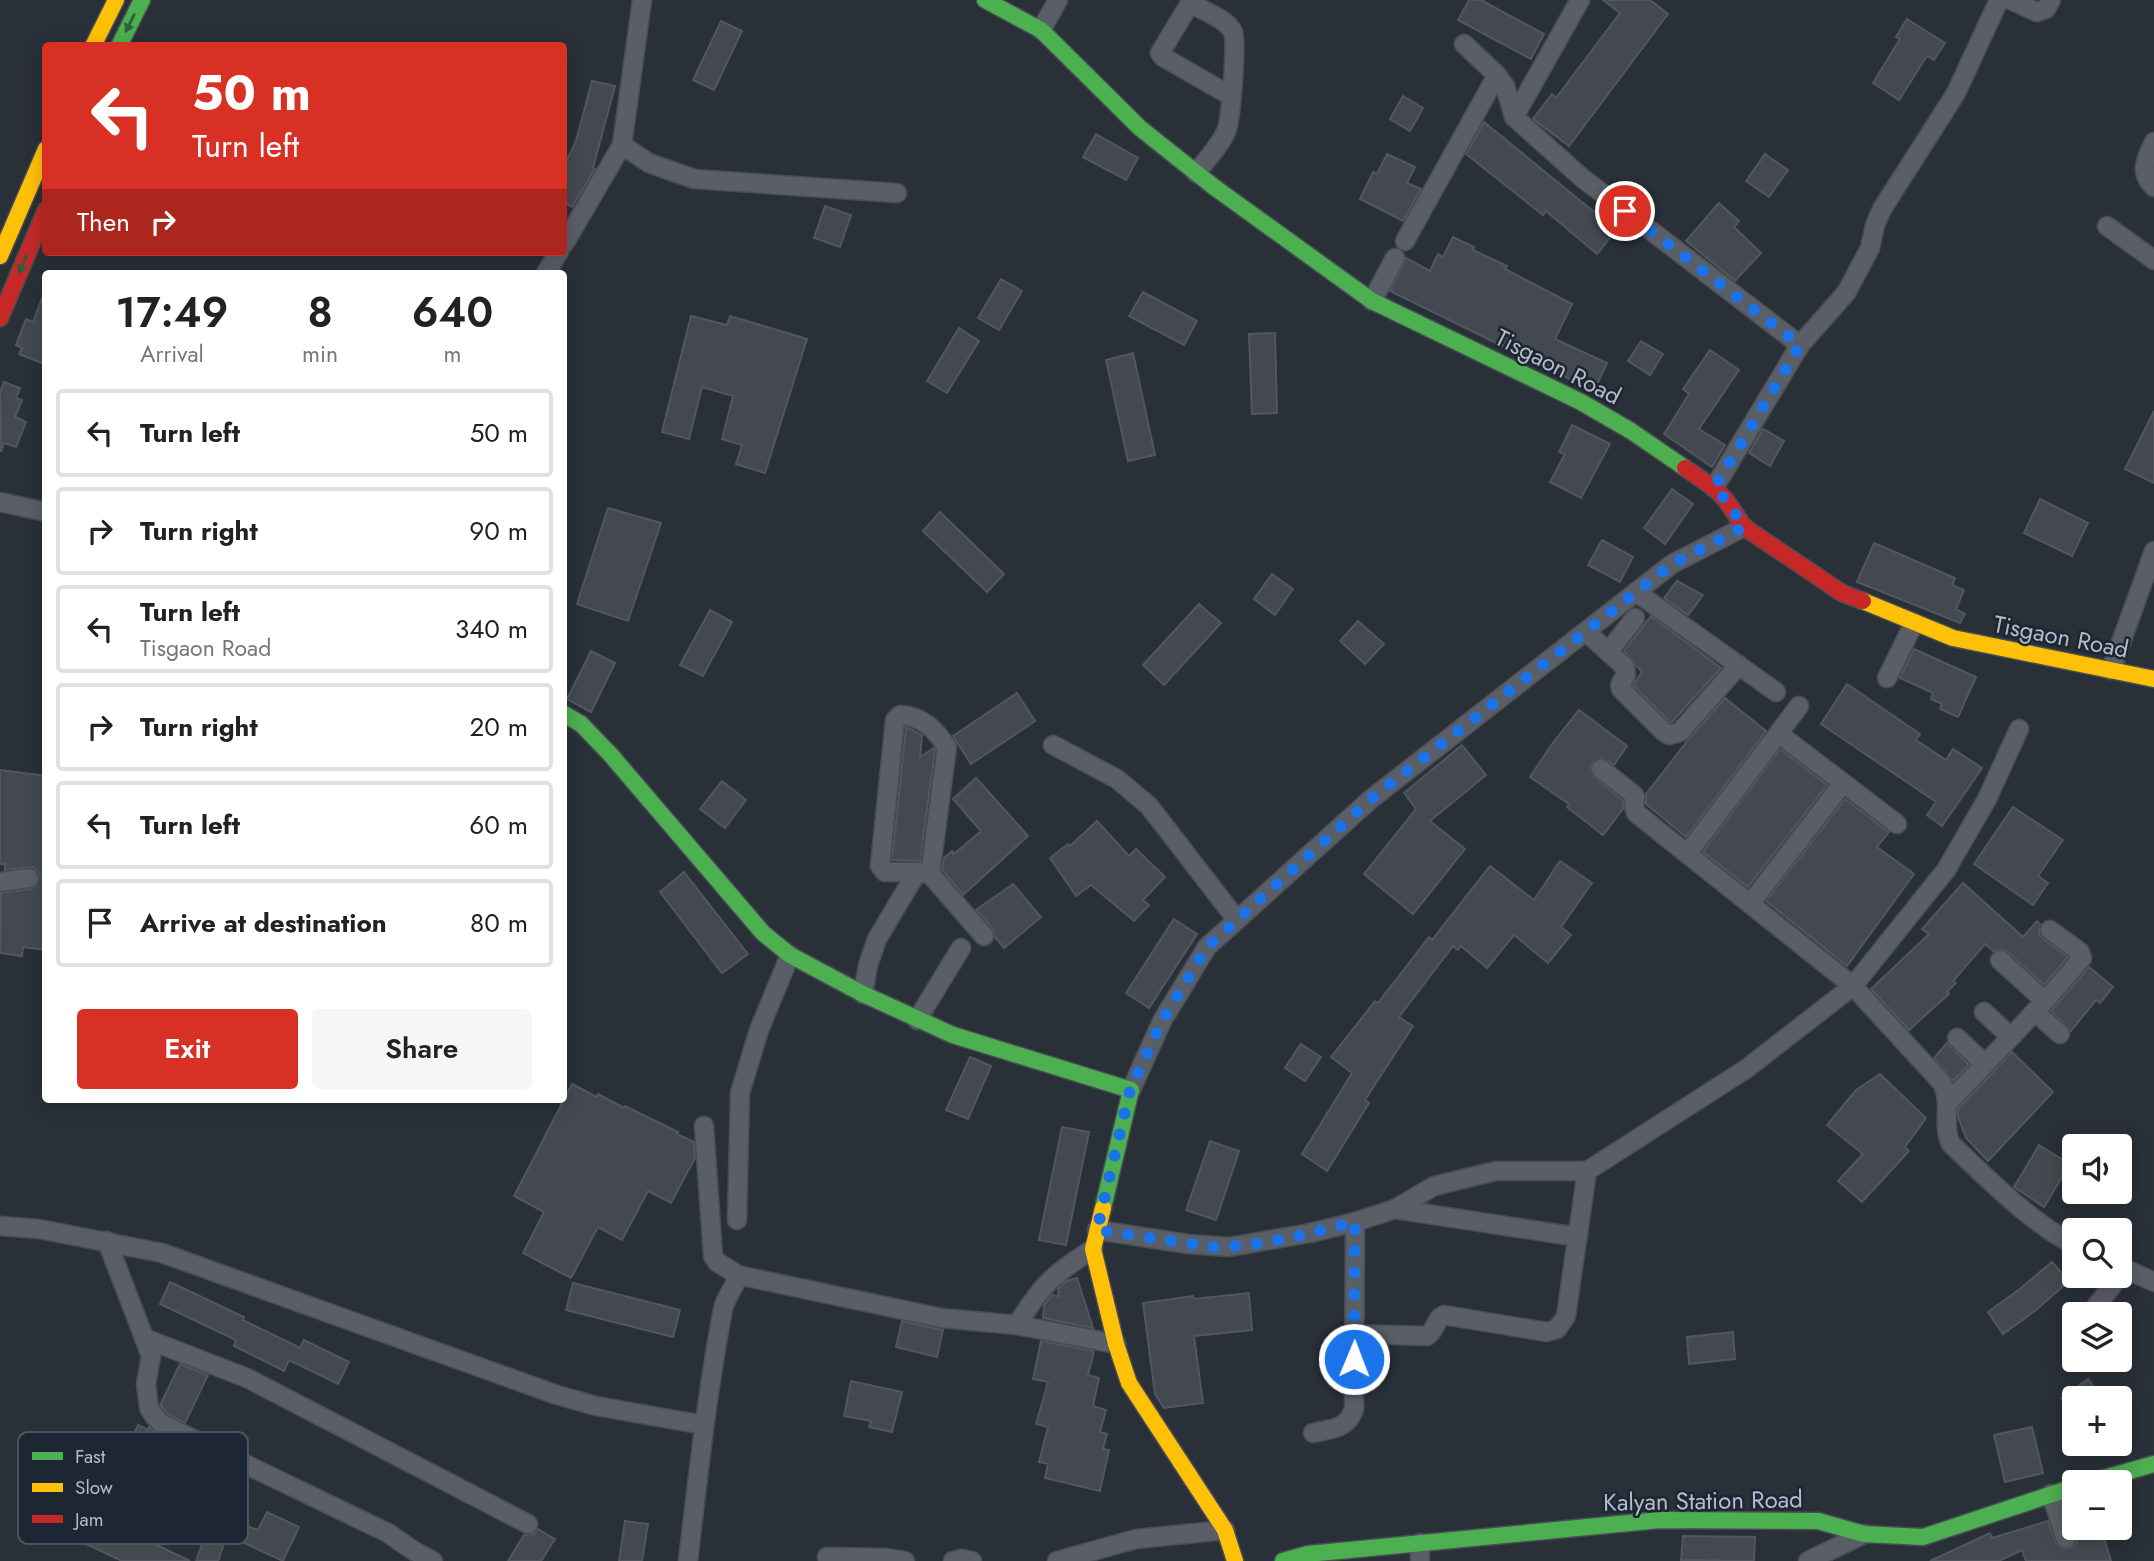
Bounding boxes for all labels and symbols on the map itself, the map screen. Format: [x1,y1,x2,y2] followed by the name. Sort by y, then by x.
[125,13,136,33] one-way arrow
[1595,181,1655,241] pin
[17,254,29,274] one-way arrow
[1489,320,1627,413] street label: Tisgaon Road
[1991,606,2132,667] street label: Tisgaon Road
[1317,1322,1391,1396] position arrow
[18,1432,248,1544] legend
[75,1443,106,1470] text: Fast
[75,1474,113,1501] text: Slow
[1603,1481,1803,1520] street label: Kalyan Station Road
[72,1506,104,1533] text: Jam

